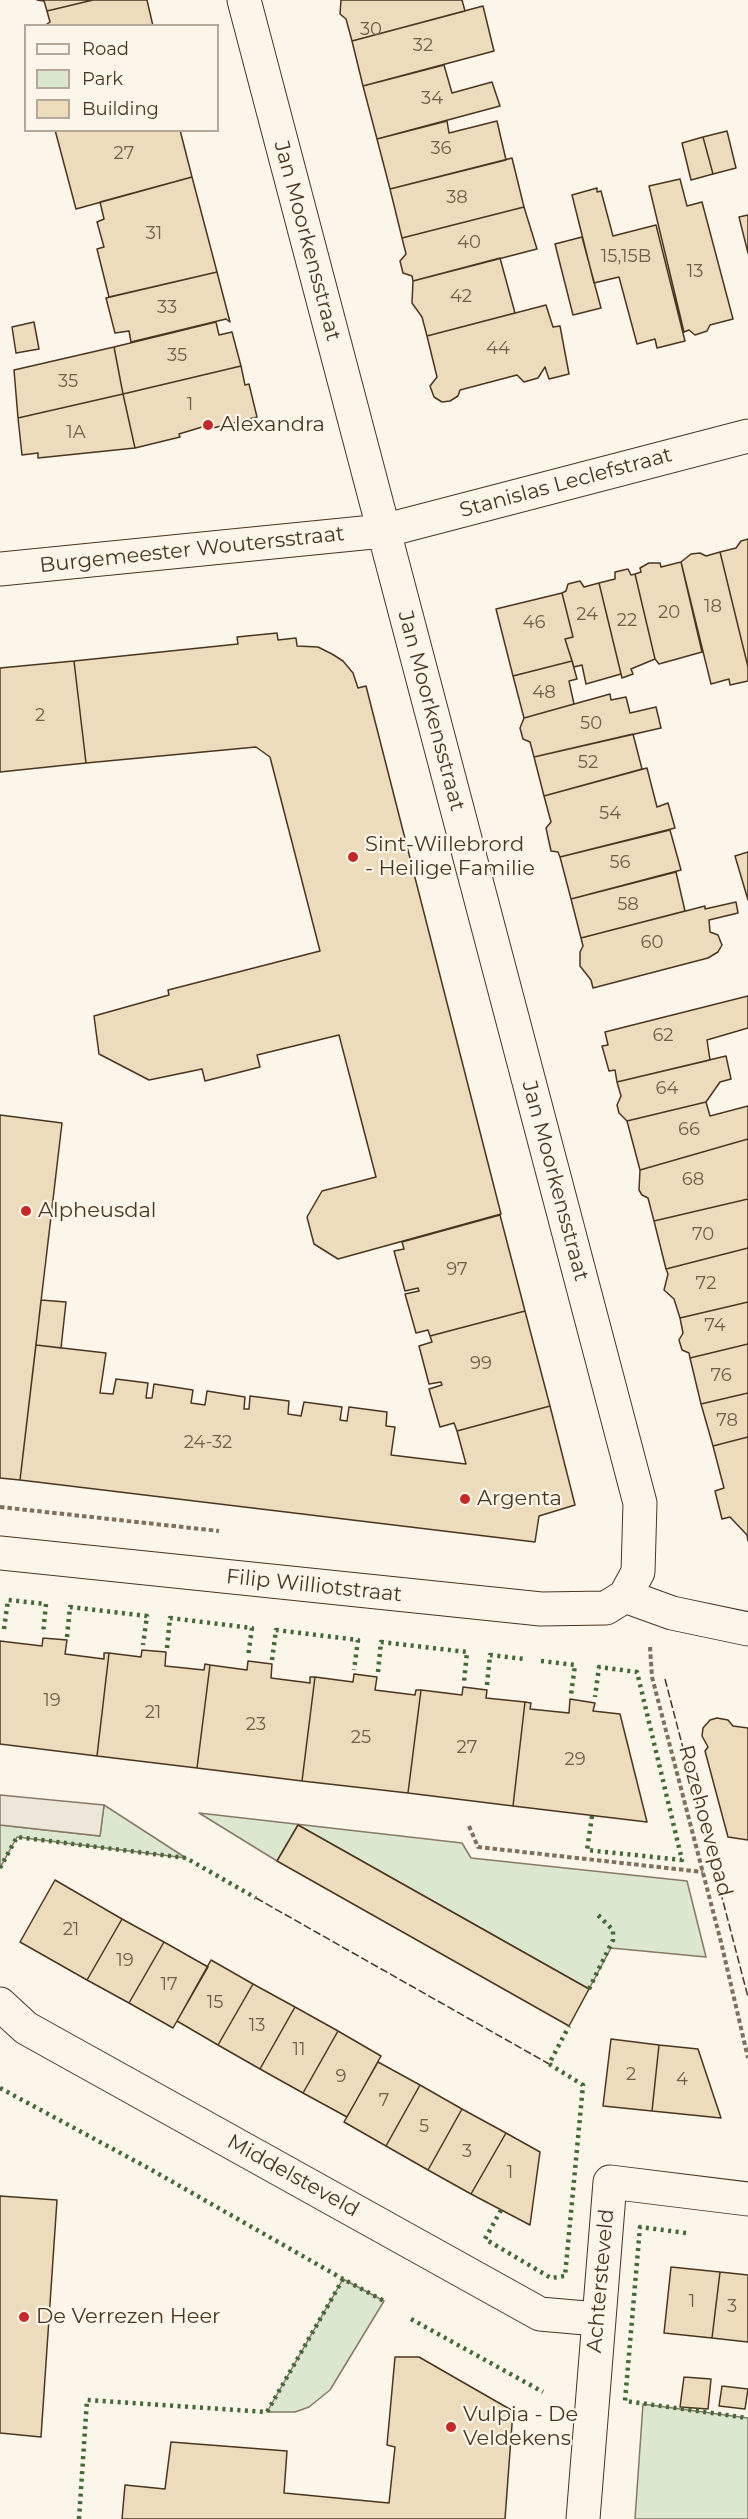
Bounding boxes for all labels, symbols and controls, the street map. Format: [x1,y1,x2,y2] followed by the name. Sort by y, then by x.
[360,19,382,41] house number: 30
[24,24,219,132] legend
[413,35,433,57] house number: 32
[82,38,129,60] text: Road
[82,68,123,90] text: Park
[421,88,443,110] house number: 34
[82,98,159,120] text: Building
[268,138,346,344] street label: Jan Moorkensstraat
[430,138,452,160] house number: 36
[114,143,134,165] house number: 27
[446,187,468,209] house number: 38
[146,223,162,245] house number: 31
[457,232,481,254] house number: 40
[601,246,651,268] house number: 15,15B
[687,261,703,283] house number: 13
[450,286,472,308] house number: 42
[157,297,177,319] house number: 33
[486,338,510,360] house number: 44
[167,345,187,367] house number: 35
[58,371,78,393] house number: 35
[187,394,193,416] house number: 1
[220,412,325,438] place label: Alexandra
[201,418,215,432] marker: Alexandra
[66,422,86,444] house number: 1A
[457,442,675,524] street label: Stanislas Leclefstraat
[38,521,346,579] street label: Burgemeester Woutersstraat
[704,596,722,618] house number: 18
[658,602,680,624] house number: 20
[576,604,598,626] house number: 24
[392,608,470,814] street label: Jan Moorkensstraat
[617,610,637,632] house number: 22
[523,612,545,634] house number: 46
[532,682,556,704] house number: 48
[35,705,45,727] house number: 2
[580,713,602,735] house number: 50
[578,752,598,774] house number: 52
[599,803,621,825] house number: 54
[365,832,535,882] place label: Sint-Willebrord - Heilige Familie
[346,850,360,864] marker: Sint-Willebrord - Heilige Familie
[609,852,631,874] house number: 56
[617,894,639,916] house number: 58
[641,932,663,954] house number: 60
[652,1025,674,1047] house number: 62
[516,1078,594,1284] street label: Jan Moorkensstraat
[656,1078,678,1100] house number: 64
[678,1119,700,1141] house number: 66
[682,1169,704,1191] house number: 68
[38,1198,156,1224] place label: Alpheusdal
[19,1204,33,1218] marker: Alpheusdal
[692,1224,714,1246] house number: 70
[446,1259,468,1281] house number: 97
[696,1273,716,1295] house number: 72
[704,1315,726,1337] house number: 74
[470,1353,492,1375] house number: 99
[710,1365,732,1387] house number: 76
[716,1410,738,1432] house number: 78
[184,1432,232,1454] house number: 24-32
[477,1486,562,1512] place label: Argenta
[458,1492,472,1506] marker: Argenta
[225,1564,403,1608] street label: Filip Williotstraat
[43,1690,61,1712] house number: 19
[145,1702,161,1724] house number: 21
[246,1714,266,1736] house number: 23
[351,1727,371,1749] house number: 25
[457,1737,477,1759] house number: 27
[673,1743,737,1899] street label: Rozehoevepad
[564,1749,586,1771] house number: 29
[63,1919,79,1941] house number: 21
[116,1950,134,1972] house number: 19
[160,1974,178,1996] house number: 17
[207,1992,223,2014] house number: 15
[249,2015,265,2037] house number: 13
[293,2039,305,2061] house number: 11
[626,2064,636,2086] house number: 2
[336,2066,346,2088] house number: 9
[676,2069,688,2091] house number: 4
[379,2090,389,2112] house number: 7
[419,2116,429,2138] house number: 5
[223,2129,363,2223] street label: Middelsteveld
[462,2141,472,2163] house number: 3
[507,2162,513,2184] house number: 1
[582,2208,620,2354] street label: Achtersteveld
[689,2291,695,2313] house number: 1
[727,2296,737,2318] house number: 3
[36,2304,220,2330] place label: De Verrezen Heer
[17,2310,31,2324] marker: De Verrezen Heer
[463,2402,578,2452] place label: Vulpia - De Veldekens
[444,2420,458,2434] marker: Vulpia - De Veldekens

